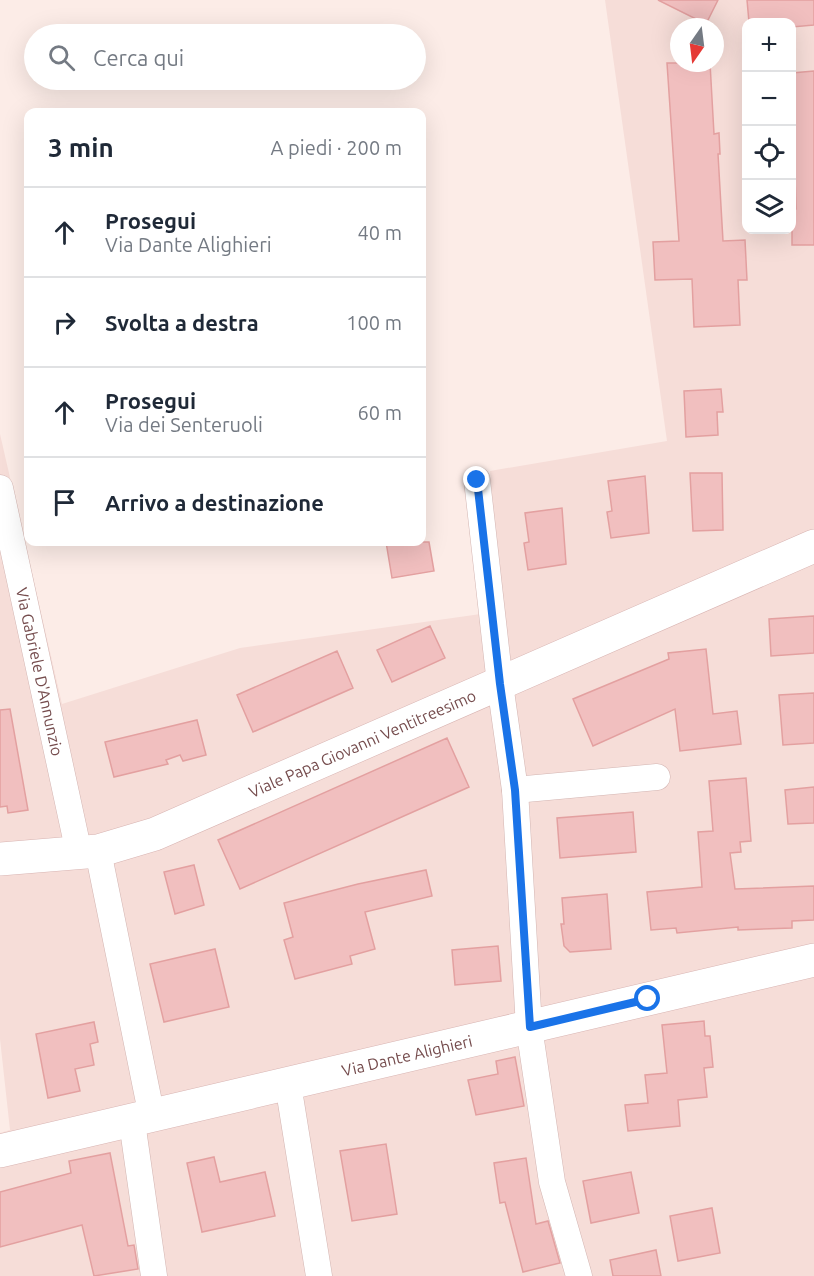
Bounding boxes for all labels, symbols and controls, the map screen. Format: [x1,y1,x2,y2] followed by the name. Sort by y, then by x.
[670,18,724,72] north arrow
[742,18,796,234] map controls
[742,18,796,72] button: +
[24,24,426,90] search box
[45,41,78,74] icon: search
[93,45,184,70] text: Cerca qui
[742,72,796,126] button: −
[742,126,796,180] button: locate
[48,133,114,162] text: 3 min
[271,136,402,159] text: A piedi · 200 m
[742,180,796,234] button: layers
[105,208,196,233] text: Prosegui
[48,216,81,249] icon: ahead
[358,221,402,244] text: 40 m
[105,233,272,256] text: Via Dante Alighieri
[48,306,81,339] icon: right
[105,310,259,335] text: Svolta a destra
[346,311,402,334] text: 100 m
[105,388,196,413] text: Prosegui
[48,396,81,429] icon: ahead
[358,401,402,424] text: 60 m
[105,413,263,436] text: Via dei Senteruoli
[463,466,489,492] route end
[48,486,81,519] icon: arrive
[105,490,324,515] text: Arrivo a destinazione
[13,586,67,758] street label: Via Gabriele D'Annunzio
[246,686,479,801] street label: Viale Papa Giovanni Ventitreesimo
[634,985,660,1011] route start
[340,1032,474,1080] street label: Via Dante Alighieri

